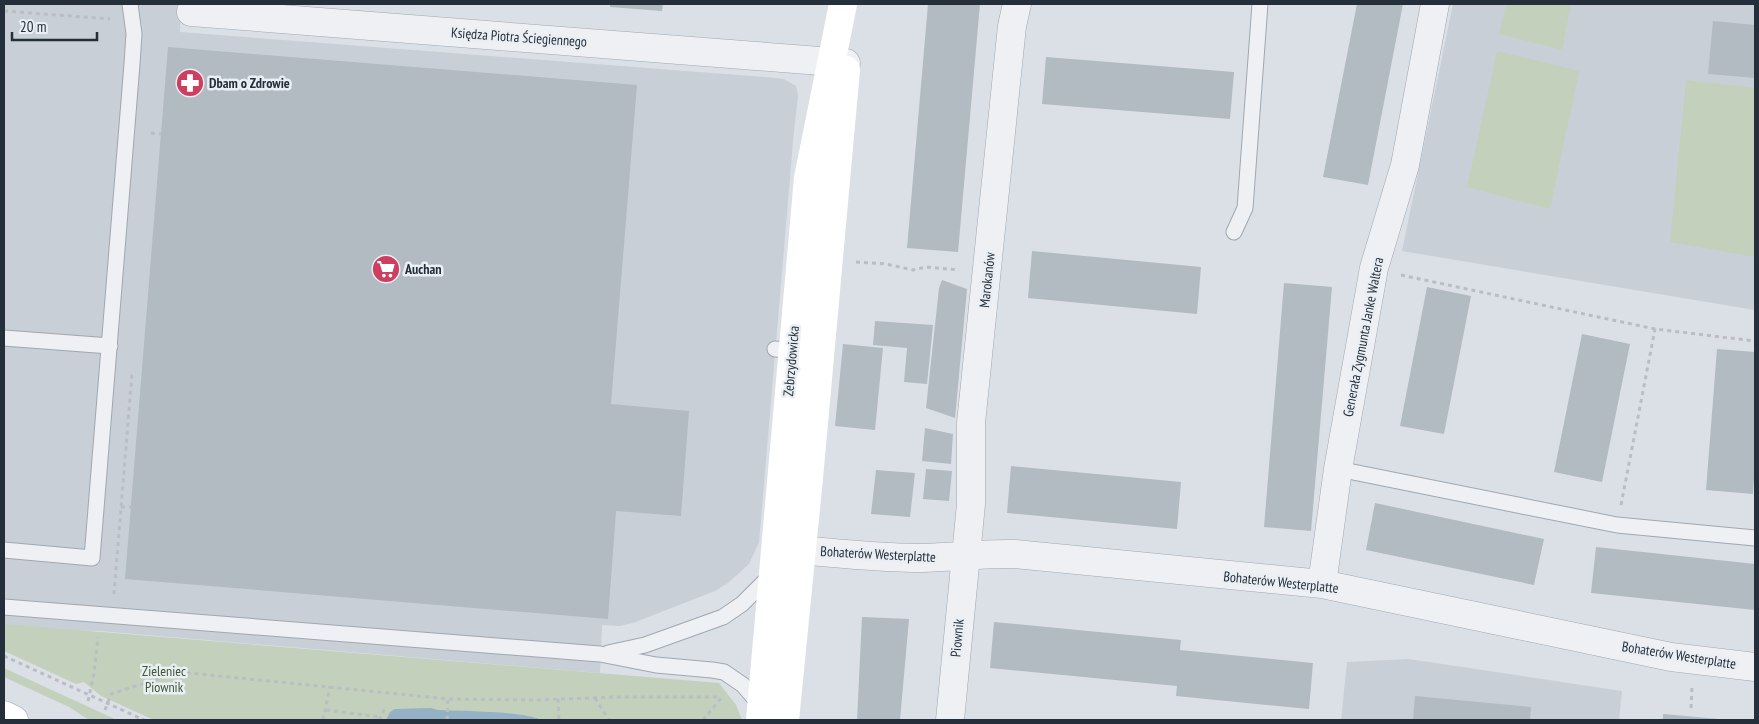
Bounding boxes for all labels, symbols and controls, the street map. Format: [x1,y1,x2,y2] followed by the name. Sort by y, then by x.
[12,10,98,42] scale bar
[20,17,46,36] text: 20 m
[451,23,587,51] street label: Księdza Piotra Ściegiennego
[175,68,205,98] pharmacy icon: Dbam o Zdrowie
[209,74,290,92] place label: Dbam o Zdrowie
[975,251,999,309] street label: Marokanów
[371,254,401,284] supermarket icon: Auchan
[1339,256,1387,418] street label: Generała Zygmunta Janke Waltera
[404,260,442,278] place label: Auchan
[779,325,803,397] street label: Zebrzydowicka
[820,542,936,566] street label: Bohaterów Westerplatte
[1223,567,1340,597] street label: Bohaterów Westerplatte
[946,618,968,658] street label: Piownik
[1621,637,1738,673] street label: Bohaterów Westerplatte
[142,662,186,696] park label: Zieleniec Piownik

